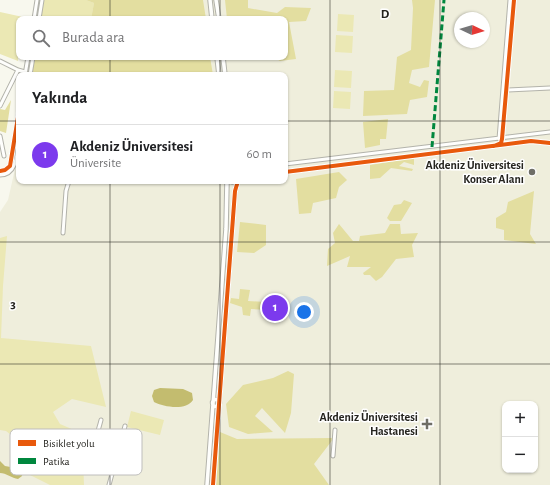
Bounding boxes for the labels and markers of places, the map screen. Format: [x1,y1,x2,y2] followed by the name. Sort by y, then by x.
[425,158,524,185] place label: Akdeniz Üniversitesi Konser Alanı
[527,167,537,177] marker: Akdeniz Üniversitesi Konser Alanı
[262,293,288,323] pin: 1
[319,410,418,437] place label: Akdeniz Üniversitesi Hastanesi
[421,418,433,430] marker: Akdeniz Üniversitesi Hastanesi

